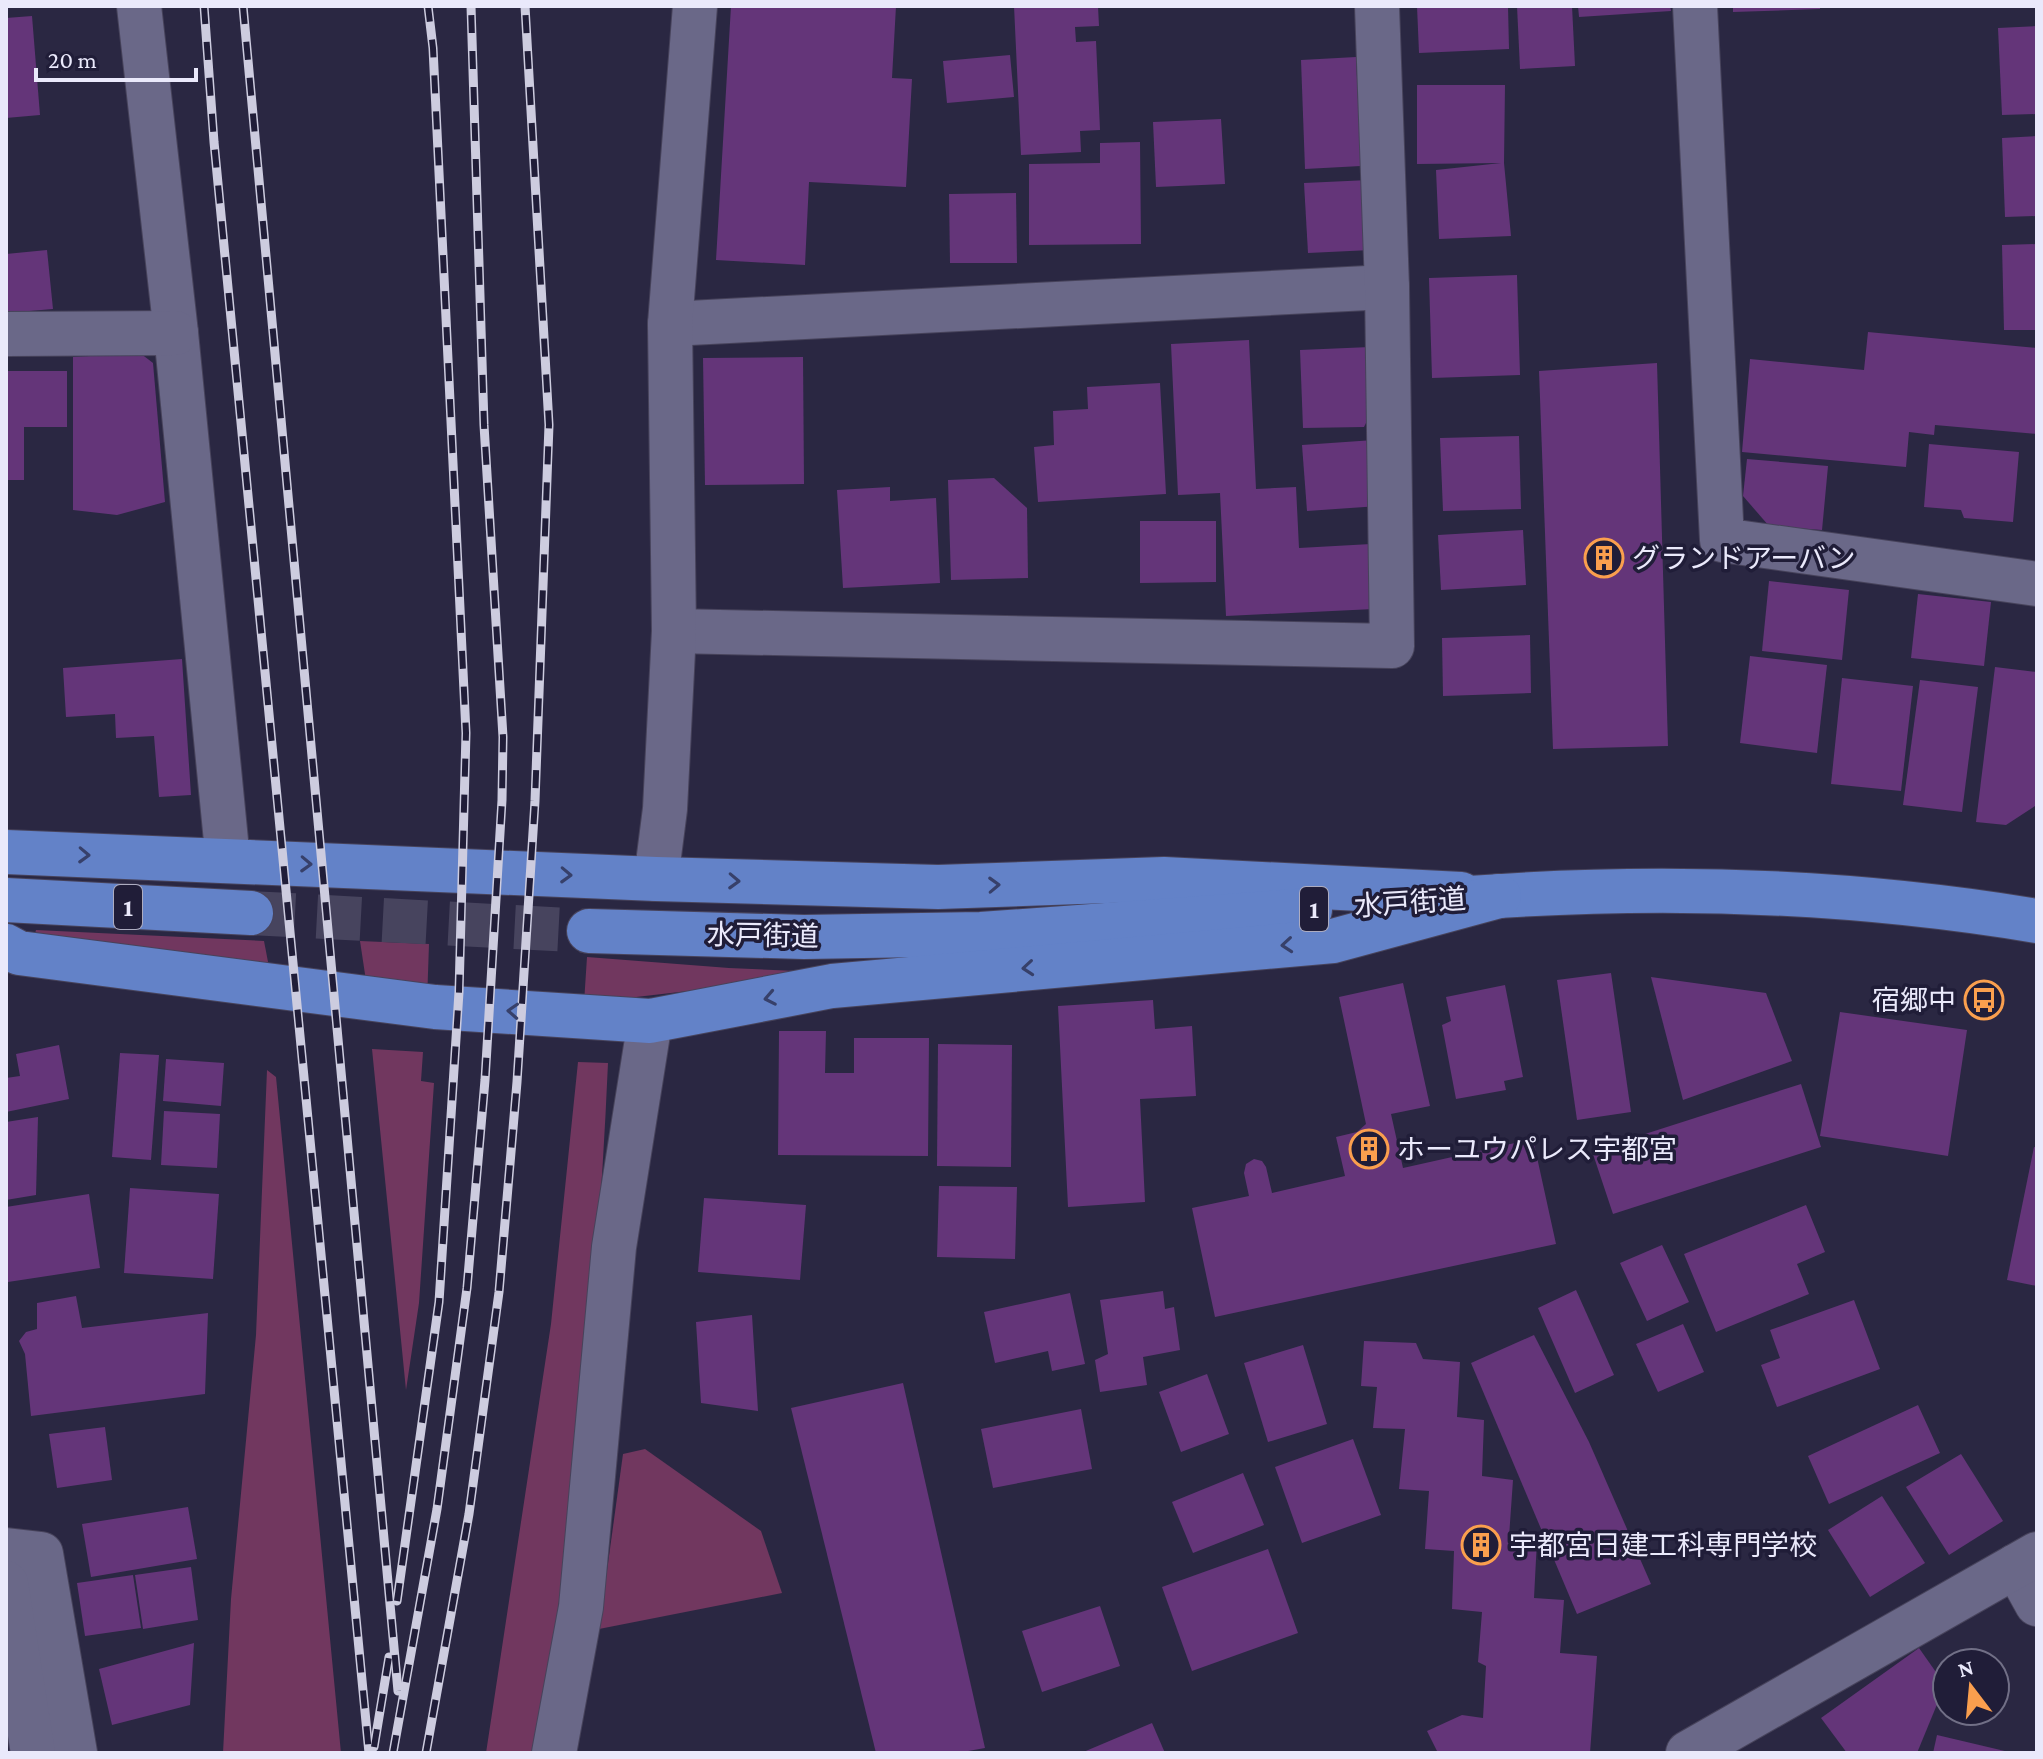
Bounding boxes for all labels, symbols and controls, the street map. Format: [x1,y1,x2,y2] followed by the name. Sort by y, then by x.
[36,32,196,82] scale bar
[48,46,97,73] text: 20 m
[1583,537,1625,579] building icon: グランドアーバン
[1632,543,1855,574] place label: グランドアーバン
[78,846,91,863] one-way arrow
[300,855,313,872] one-way arrow
[560,866,573,883] one-way arrow
[728,872,741,889] one-way arrow
[988,876,1001,893] one-way arrow
[1353,883,1467,922] street label: 水戸街道
[114,885,142,929] road number: 1
[1300,887,1328,931] road number: 1
[707,919,819,952] street label: 水戸街道
[1280,936,1293,953] one-way arrow
[1021,960,1034,977] one-way arrow
[1963,979,2005,1021] bus stop icon: 宿郷中
[1872,985,1956,1016] place label: 宿郷中
[764,989,777,1006] one-way arrow
[506,1003,519,1020] one-way arrow
[1348,1128,1390,1170] building icon: ホーユウパレス宇都宮
[1397,1134,1677,1165] place label: ホーユウパレス宇都宮
[1460,1524,1502,1566] building icon: 宇都宮日建工科専門学校
[1509,1530,1817,1561] place label: 宇都宮日建工科専門学校
[1931,1647,2011,1727] north arrow
[1955,1654,1976,1682] text: N

